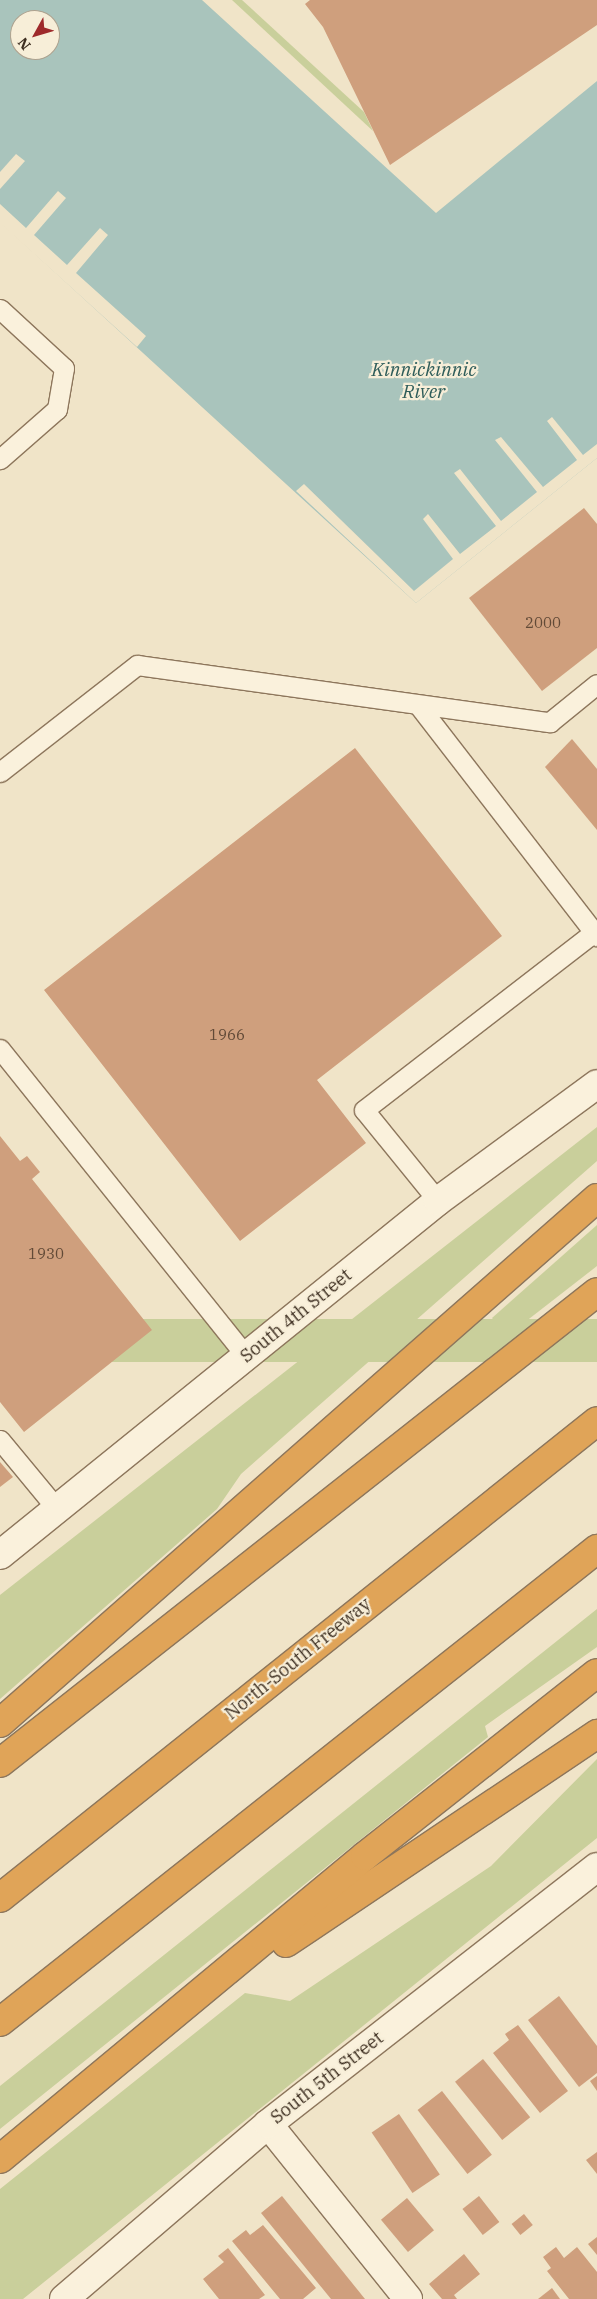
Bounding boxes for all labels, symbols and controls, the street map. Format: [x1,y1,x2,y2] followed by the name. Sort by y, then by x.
[10,10,60,60] north arrow
[14,34,35,54] text: N
[372,359,476,403] water label: Kinnickinnic River
[525,614,561,632] house number: 2000
[209,1026,245,1044] house number: 1966
[28,1245,64,1263] house number: 1930
[236,1265,356,1367] street label: South 4th Street
[221,1594,375,1724] street label: North-South Freeway
[266,2027,388,2129] street label: South 5th Street

